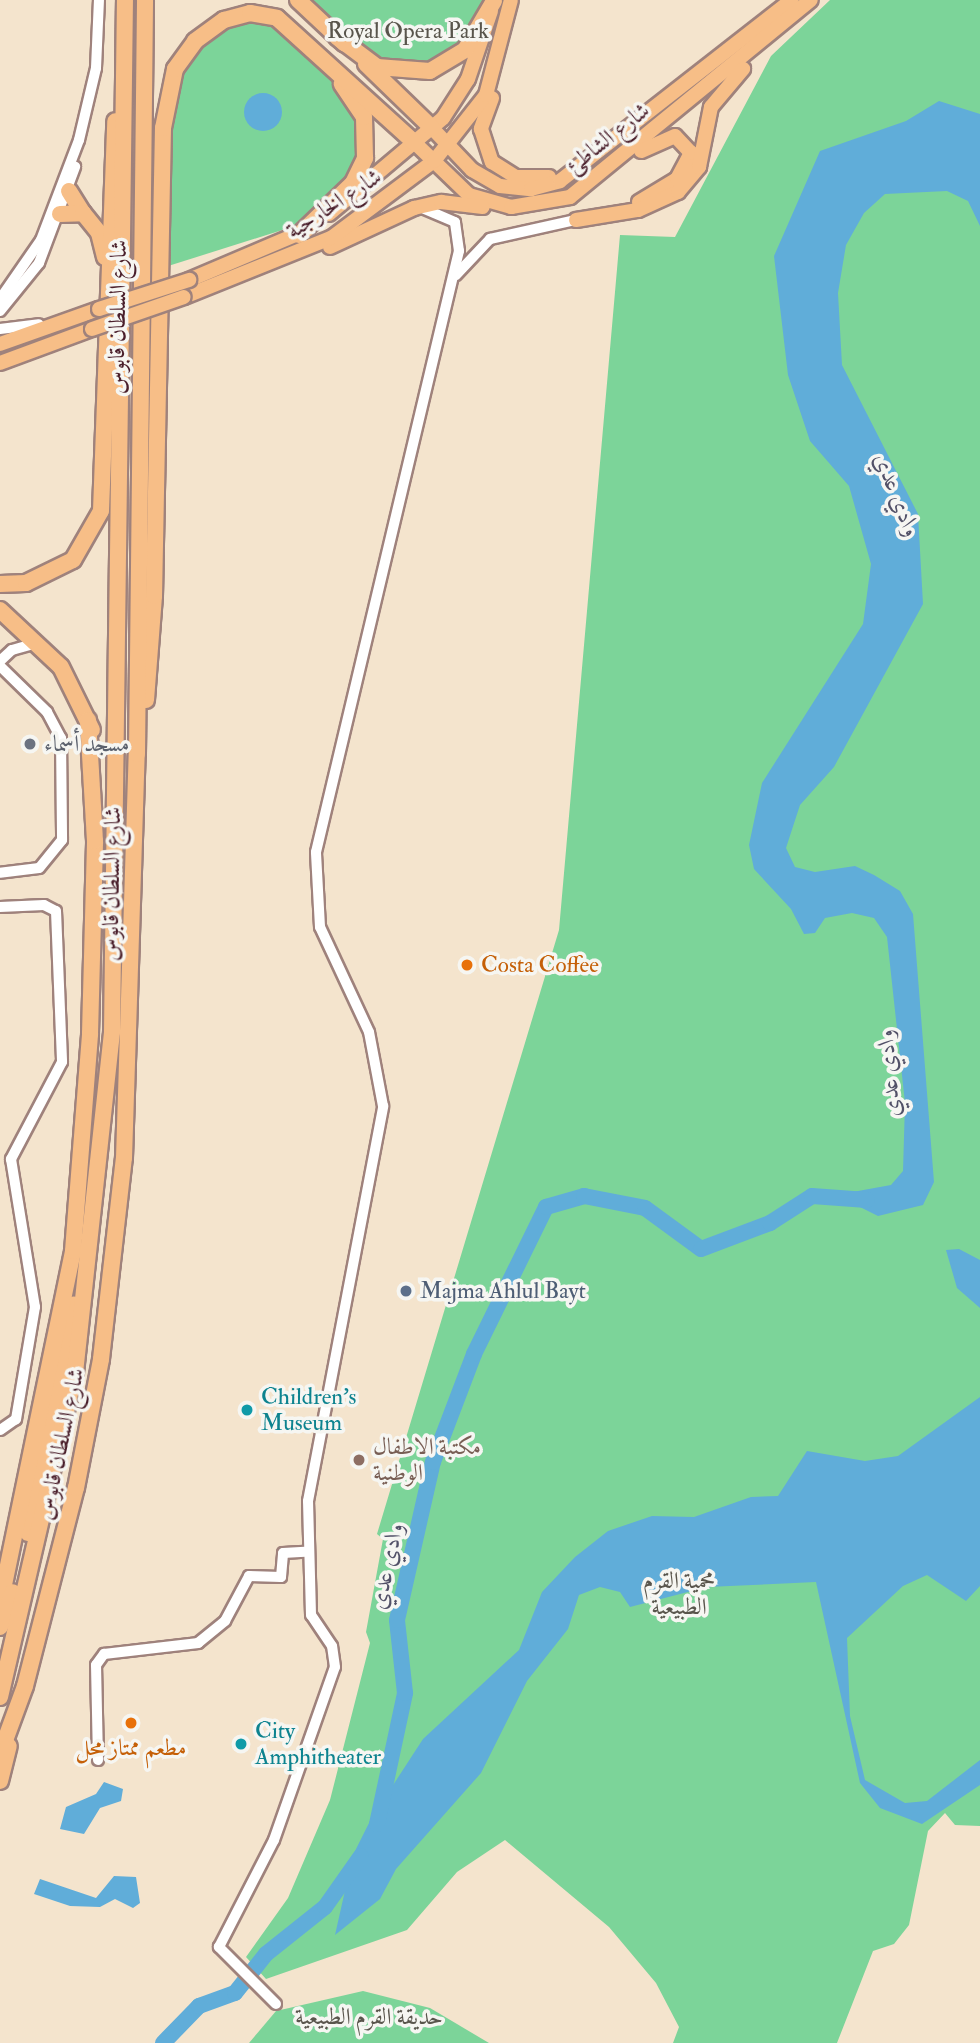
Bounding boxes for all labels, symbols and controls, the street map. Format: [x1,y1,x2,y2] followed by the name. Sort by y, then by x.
[327,17,489,45] park label: Royal Opera Park
[561,97,655,179] street label: شارع الشاطئ
[281,163,387,245] street label: شارع الخارجية
[103,240,133,394] street label: شارع السلطان قابوس
[867,449,927,541] water label: وادي عدي
[44,730,129,758] place label: مسجد أسماء
[22,736,38,752] marker: مسجد أسماء
[97,807,127,961] street label: شارع السلطان قابوس
[481,951,599,979] place label: Costa Coffee
[459,957,475,973] marker: Costa Coffee
[871,1028,907,1118] water label: وادي عدي
[420,1277,586,1305] place label: Majma Ahlul Bayt
[398,1283,414,1299] marker: Majma Ahlul Bayt
[31,1366,91,1522] street label: شارع السلطان قابوس
[261,1383,356,1437] place label: Children's Museum
[239,1402,255,1418] marker: Children's Museum
[373,1433,481,1487] place label: مكتبة الاطفال الوطنية
[351,1452,367,1468] marker: مكتبة الاطفال الوطنية
[364,1520,410,1612] water label: وادي عدي
[643,1567,715,1621] park label: محمية القرم الطبيعية
[123,1715,139,1731] marker: مطعم ممتاز محل
[255,1717,381,1771] place label: City Amphitheater
[76,1734,186,1762] place label: مطعم ممتاز محل
[233,1736,249,1752] marker: City Amphitheater
[295,2003,443,2031] park label: حديقة القرم الطبيعية

